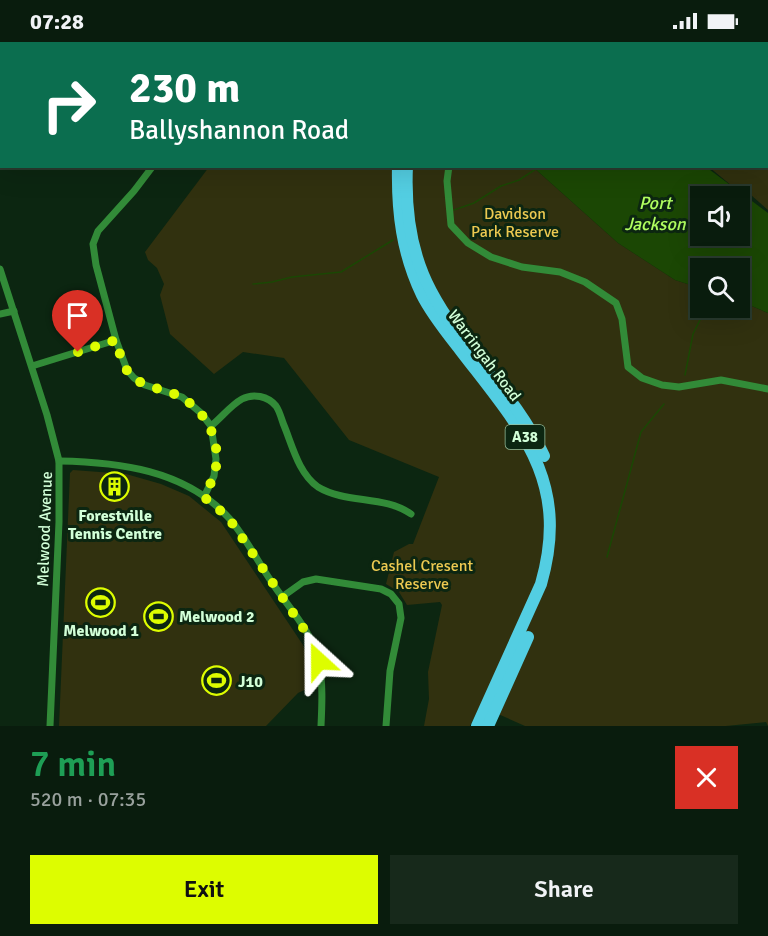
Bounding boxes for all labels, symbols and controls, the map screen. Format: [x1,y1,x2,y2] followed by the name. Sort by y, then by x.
[30,8,84,35] text: 07:28
[129,63,240,114] text: 230 m
[30,66,108,144] icon: right
[129,114,349,147] text: Ballyshannon Road
[690,186,750,318] map controls
[690,186,750,246] button: sound
[624,192,687,235] water label: Port Jackson
[471,204,559,242] park label: Davidson Park Reserve
[690,258,750,318] button: search
[52,290,103,352] pin
[61,299,94,332] icon: arrive
[443,306,525,405] street label: Warringah Road
[506,425,544,449] road number: A38
[33,471,57,587] street label: Melwood Avenue
[99,471,131,503] building icon: Forestville Tennis Centre
[68,506,162,544] place label: Forestville Tennis Centre
[371,556,474,594] park label: Cashel Cresent Reserve
[85,586,117,618] sports icon: Melwood 1
[142,600,174,632] sports icon: Melwood 2
[179,607,255,627] place label: Melwood 2
[63,621,139,641] place label: Melwood 1
[287,629,351,693] position arrow
[201,665,233,697] sports icon: J10
[238,672,263,692] place label: J10
[30,742,116,787] text: 7 min
[675,746,738,809] button: close
[30,787,146,812] text: 520 m · 07:35
[30,855,378,924] button: Exit
[390,855,738,924] button: Share

